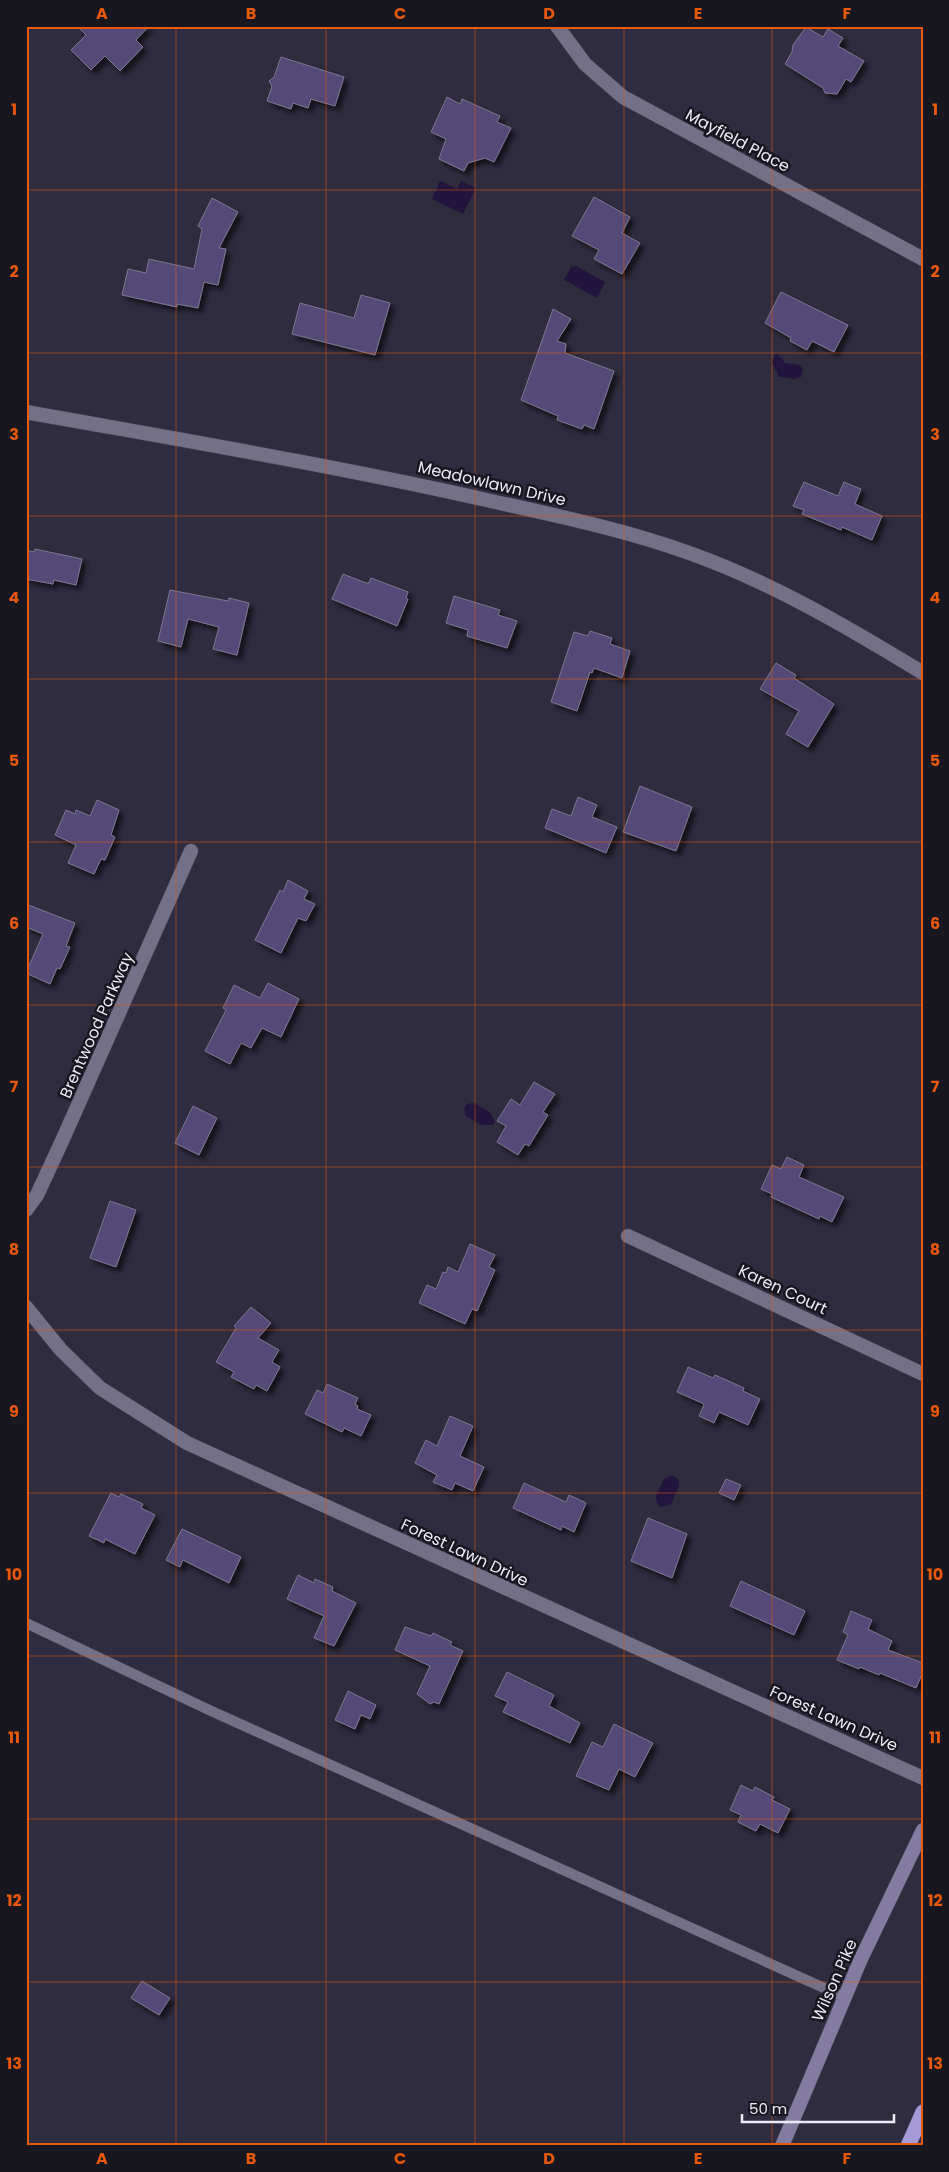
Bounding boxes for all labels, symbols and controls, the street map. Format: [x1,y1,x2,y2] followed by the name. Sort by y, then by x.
[96,2,108,25] text: A
[246,2,256,25] text: B
[394,2,406,25] text: C
[543,2,555,25] text: D
[694,2,702,25] text: E
[843,2,852,25] text: F
[11,98,17,121] text: 1
[932,98,938,121] text: 1
[681,103,794,178] street label: Mayfield Place
[9,260,19,283] text: 2
[930,260,940,283] text: 2
[9,423,19,446] text: 3
[930,423,940,446] text: 3
[416,455,568,512] street label: Meadowlawn Drive
[9,586,20,609] text: 4
[930,586,941,609] text: 4
[9,749,19,772] text: 5
[930,749,940,772] text: 5
[9,912,19,935] text: 6
[930,912,940,935] text: 6
[54,948,139,1102] street label: Brentwood Parkway
[10,1075,19,1098] text: 7
[931,1075,940,1098] text: 7
[9,1238,19,1261] text: 8
[930,1238,940,1261] text: 8
[735,1259,831,1320] street label: Karen Court
[9,1400,19,1423] text: 9
[930,1400,940,1423] text: 9
[397,1513,532,1592] street label: Forest Lawn Drive
[6,1563,22,1586] text: 10
[927,1563,943,1586] text: 10
[766,1680,902,1757] street label: Forest Lawn Drive
[8,1726,20,1749] text: 11
[929,1726,941,1749] text: 11
[6,1889,22,1912] text: 12
[927,1889,943,1912] text: 12
[806,1935,863,2025] street label: Wilson Pike
[6,2052,22,2075] text: 13
[927,2052,943,2075] text: 13
[742,2092,894,2124] scale bar
[749,2098,787,2119] text: 50 m
[96,2147,108,2170] text: A
[246,2147,256,2170] text: B
[394,2147,406,2170] text: C
[543,2147,555,2170] text: D
[694,2147,702,2170] text: E
[843,2147,852,2170] text: F

